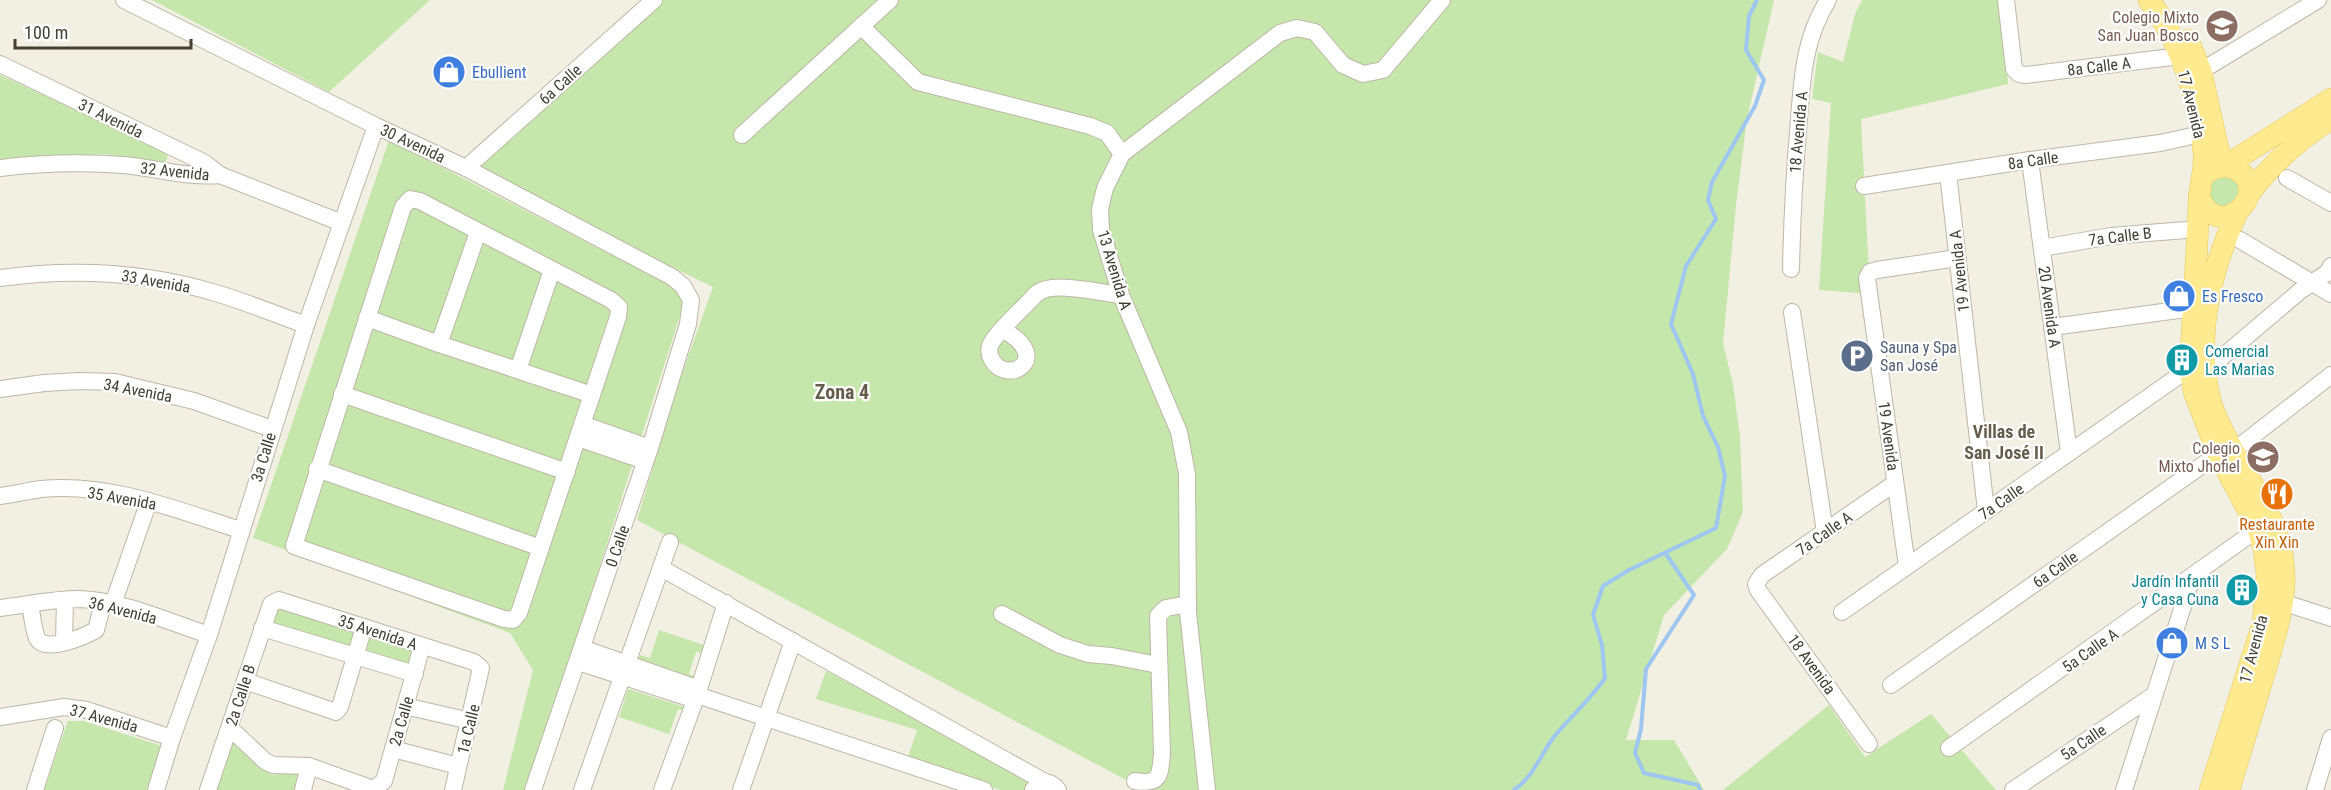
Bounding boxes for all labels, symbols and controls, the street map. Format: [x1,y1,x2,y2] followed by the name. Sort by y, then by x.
[2098,8,2199,45] place label: Colegio Mixto San Juan Bosco
[2204,8,2240,44] school or university icon: Colegio Mixto San Juan Bosco
[15,12,190,50] scale bar
[24,22,68,43] text: 100 m
[2066,53,2132,80] street label: 8a Calle A
[431,54,467,90] shop icon: Ebullient
[535,60,586,108] street label: 6a Calle
[472,63,527,82] place label: Ebullient
[2174,68,2209,140] street label: 17 Avenida
[1785,90,1812,174] street label: 18 Avenida A
[75,95,146,142] street label: 31 Avenida
[377,120,448,167] street label: 30 Avenida
[2007,148,2060,173] street label: 8a Calle
[139,158,211,185] street label: 32 Avenida
[2088,223,2153,250] street label: 7a Calle B
[1093,228,1136,312] street label: 13 Avenida A
[1946,229,1973,313] street label: 19 Avenida A
[2034,265,2065,349] street label: 20 Avenida A
[120,266,192,297] street label: 33 Avenida
[2161,278,2197,314] shop icon: Es Fresco
[2202,287,2263,306] place label: Es Fresco
[1839,338,1875,374] parking icon: Sauna y Spa San José
[1880,338,1957,375] place label: Sauna y Spa San José
[2164,342,2200,378] building icon: Comercial Las Marias
[2205,342,2275,379] place label: Comercial Las Marias
[102,375,174,406] street label: 34 Avenida
[815,380,869,404] district label: Zona 4
[1874,400,1903,472] street label: 19 Avenida
[1964,421,2044,463] district label: Villas de San José II
[247,430,280,484] street label: 3a Calle
[2158,439,2240,476] place label: Colegio Mixto Jhofiel
[2245,439,2281,475] school or university icon: Colegio Mixto Jhofiel
[2259,476,2295,512] restaurant icon: Restaurante Xin Xin
[1975,479,2028,524] street label: 7a Calle
[86,483,158,514] street label: 35 Avenida
[1793,507,1856,559] street label: 7a Calle A
[2239,515,2315,552] place label: Restaurante Xin Xin
[601,523,633,570] street label: 0 Calle
[2029,547,2082,592] street label: 6a Calle
[2131,572,2219,609] place label: Jardín Infantil y Casa Cuna
[2224,572,2260,608] building icon: Jardín Infantil y Casa Cuna
[87,593,159,628] street label: 36 Avenida
[336,611,420,654] street label: 35 Avenida A
[2235,613,2272,685] street label: 17 Avenida
[2059,624,2122,676] street label: 5a Calle A
[2154,625,2190,661] shop icon: M S L
[1783,631,1840,698] street label: 18 Avenida
[2195,634,2231,653] place label: M S L
[222,662,259,728] street label: 2a Calle B
[385,694,418,748] street label: 2a Calle
[68,700,140,737] street label: 37 Avenida
[453,702,484,756] street label: 1a Calle
[2057,720,2110,764] street label: 5a Calle

